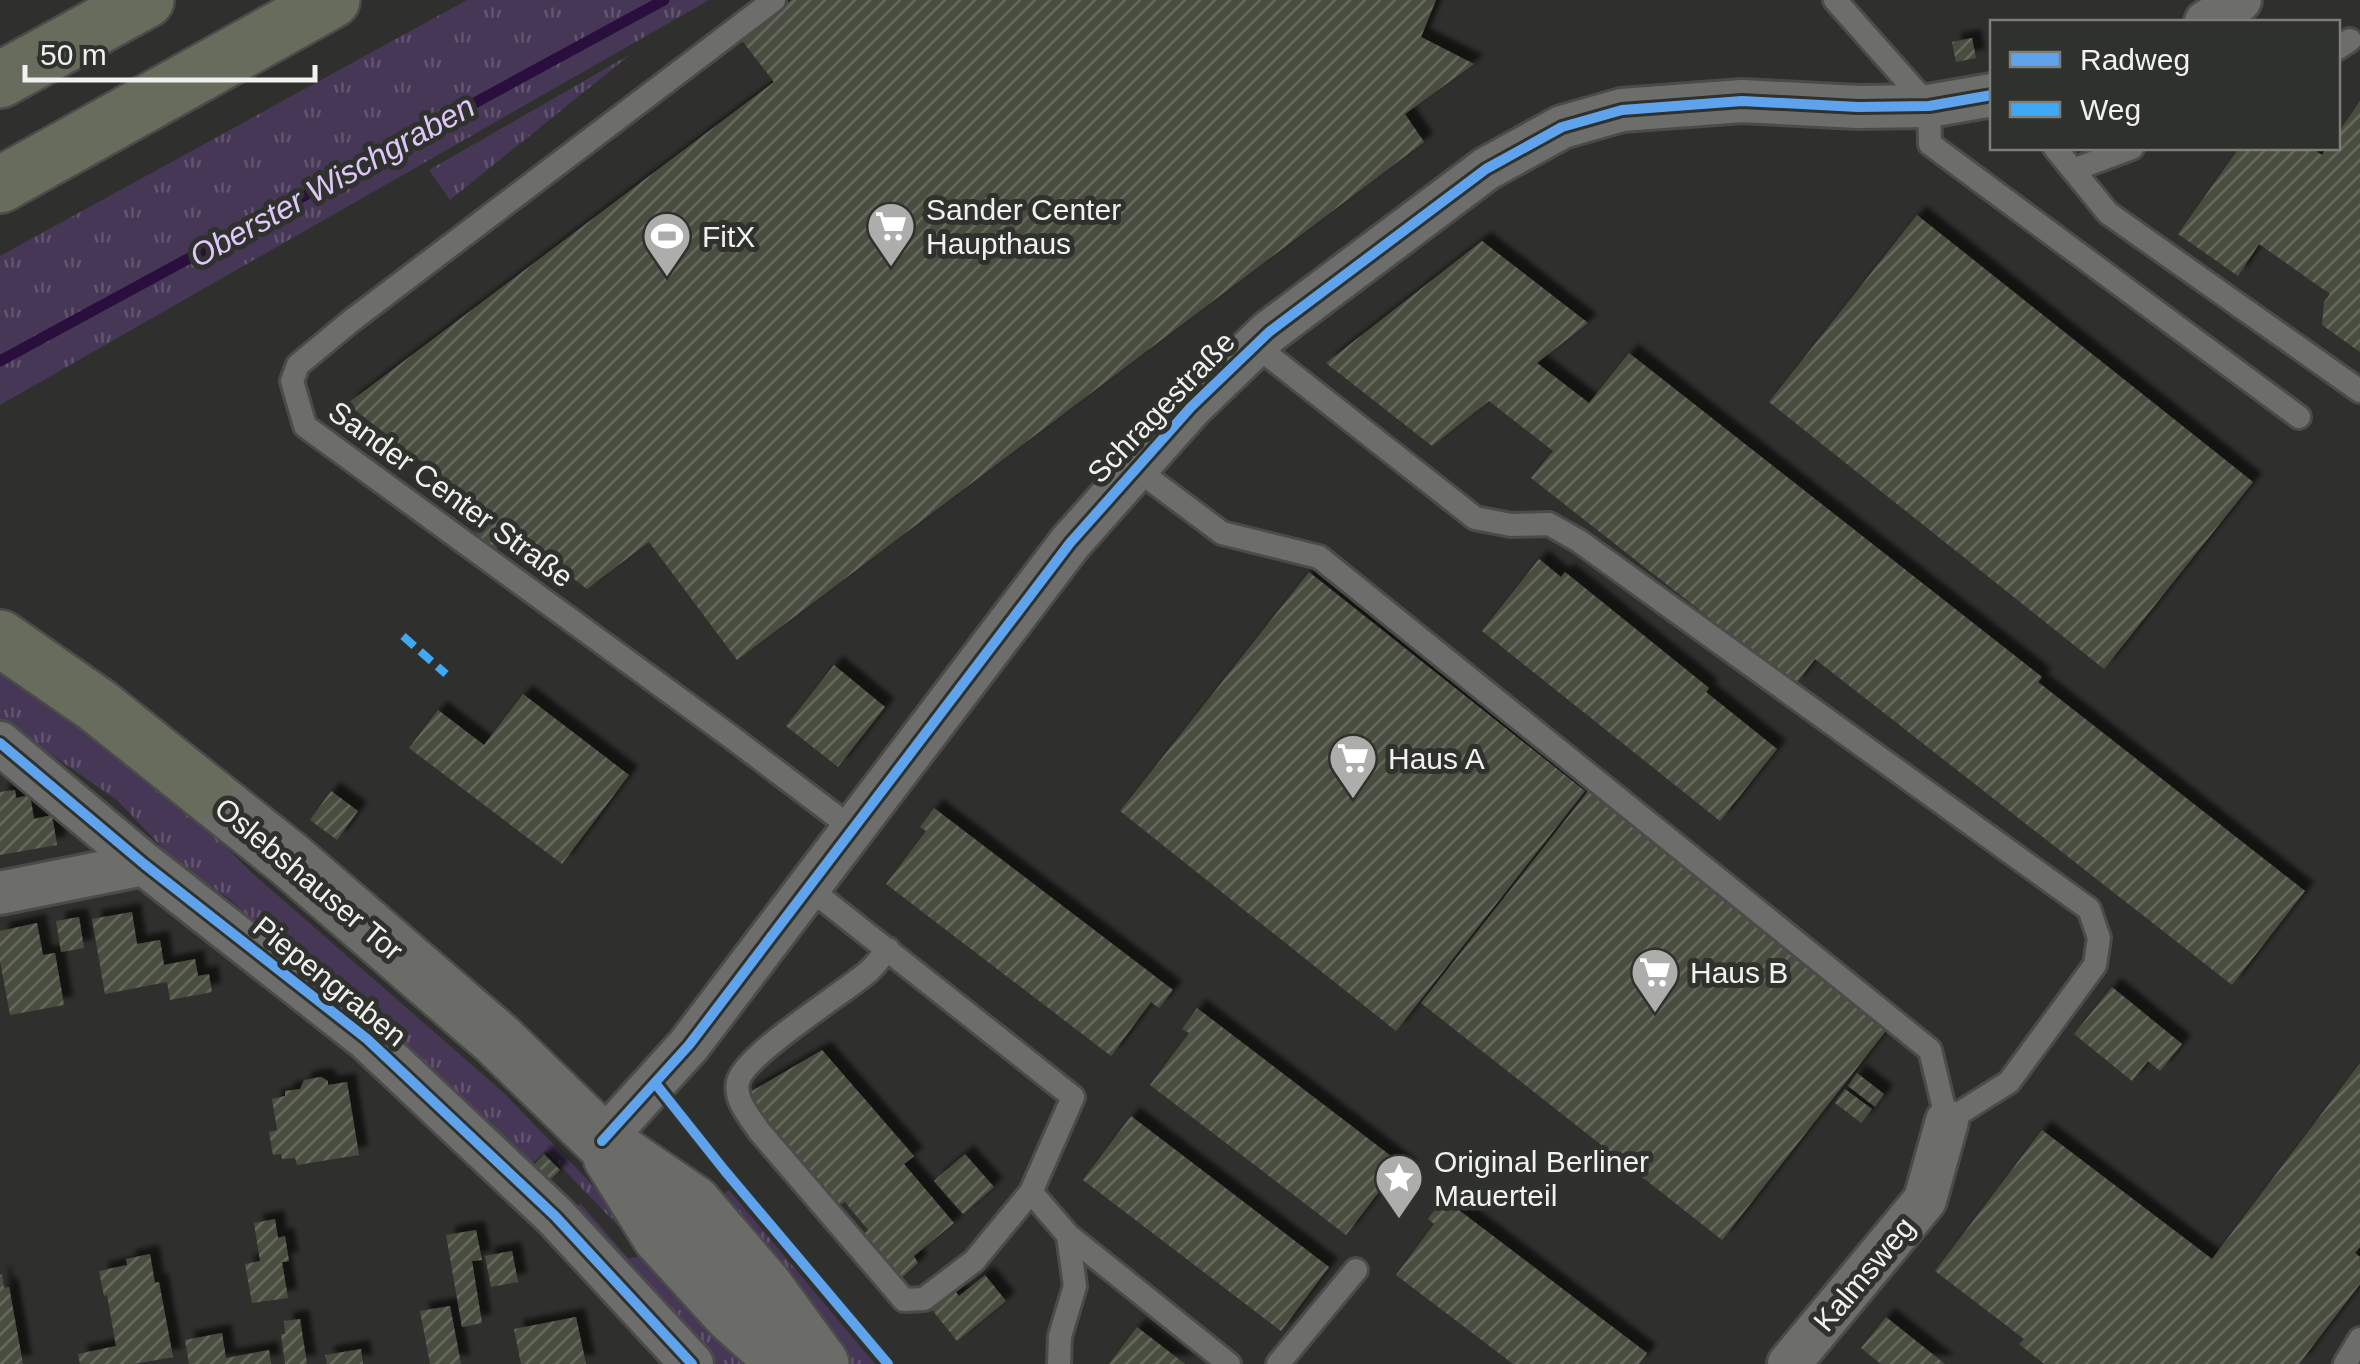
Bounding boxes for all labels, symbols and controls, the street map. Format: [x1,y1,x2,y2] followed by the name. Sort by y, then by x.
[25,20,315,82] scale bar
[1990,20,2340,150] legend
[40,38,107,71] text: 50 m
[2080,43,2190,76] text: Radweg
[183,88,481,274] water label: Oberster Wischgraben
[2080,93,2141,126] text: Weg
[926,193,1121,260] place label: Sander Center Haupthaus
[865,200,917,268] supermarket icon: Sander Center Haupthaus
[641,210,693,278] sports icon: FitX
[702,220,755,253] place label: FitX
[1081,325,1241,489] street label: Schragestraße
[323,394,579,594] street label: Sander Center Straße
[1327,732,1379,800] supermarket icon: Haus A
[1388,742,1485,775] place label: Haus A
[209,791,409,967] street label: Oslebshauser Tor
[247,909,413,1053] street label: Piepengraben
[1629,946,1681,1014] supermarket icon: Haus B
[1690,956,1788,989] place label: Haus B
[1434,1145,1649,1212] place label: Original Berliner Mauerteil
[1373,1152,1425,1220] place icon: Original Berliner Mauerteil
[1807,1210,1921,1338] street label: Kalmsweg

